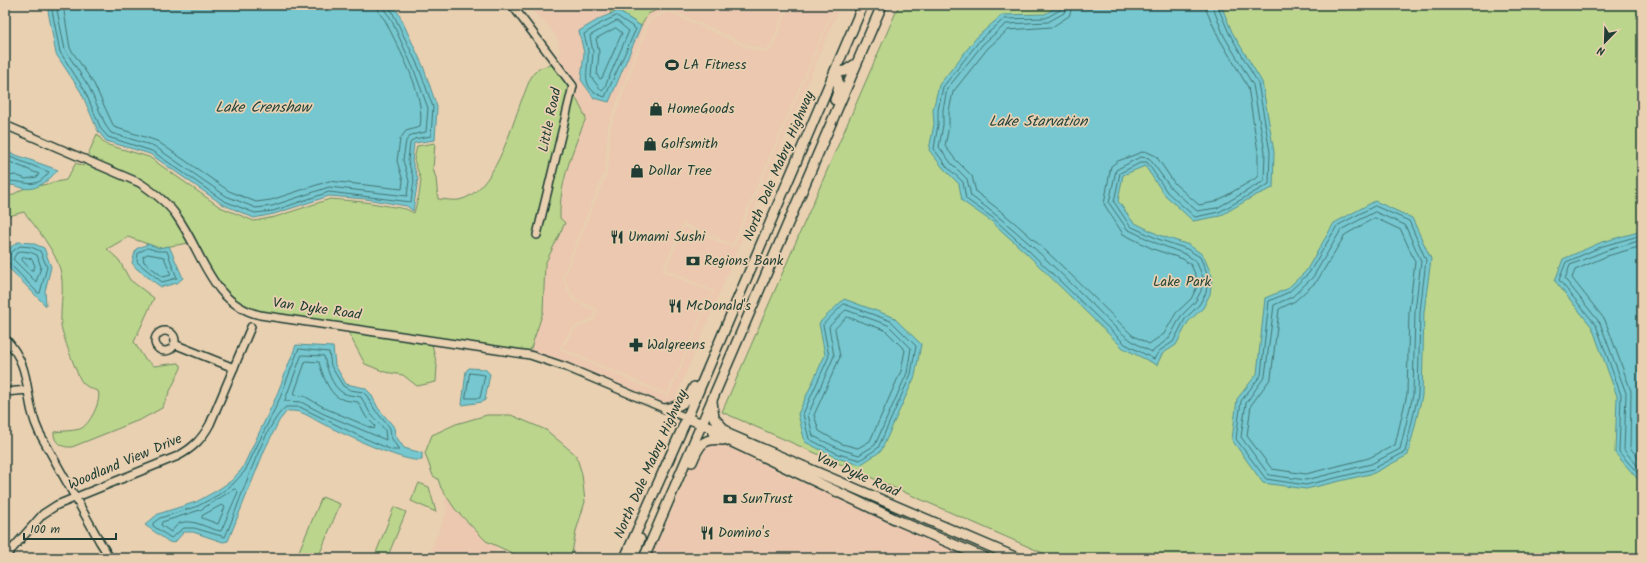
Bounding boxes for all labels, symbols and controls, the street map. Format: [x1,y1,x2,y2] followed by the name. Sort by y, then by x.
[1585,22,1625,62] north arrow
[1595,41,1608,60] text: N
[683,54,747,76] place label: LA Fitness
[664,57,680,73] sports icon: LA Fitness
[532,85,568,154] street label: Little Road
[737,87,821,244] street label: North Dale Mabry Highway
[215,96,313,120] water label: Lake Crenshaw
[667,98,734,120] place label: HomeGoods
[648,101,664,117] shop icon: HomeGoods
[989,110,1088,134] water label: Lake Starvation
[661,133,718,155] place label: Golfsmith
[642,136,658,152] shop icon: Golfsmith
[648,160,712,182] place label: Dollar Tree
[629,163,645,179] shop icon: Dollar Tree
[628,226,706,248] place label: Umami Sushi
[609,229,625,245] restaurant icon: Umami Sushi
[704,250,784,272] place label: Regions Bank
[685,253,701,269] bank icon: Regions Bank
[1153,271,1211,293] park label: Lake Park
[271,292,364,326] street label: Van Dyke Road
[686,295,751,317] place label: McDonald's
[667,298,683,314] restaurant icon: McDonald's
[647,334,705,356] place label: Walgreens
[628,337,644,353] pharmacy icon: Walgreens
[608,386,694,542] street label: North Dale Mabry Highway
[65,428,186,496] street label: Woodland View Drive
[813,447,904,504] street label: Van Dyke Road
[741,488,793,510] place label: SunTrust
[722,491,738,507] bank icon: SunTrust
[24,515,116,541] scale bar
[30,520,61,539] text: 100 m
[718,522,770,544] place label: Domino's
[699,525,715,541] restaurant icon: Domino's

